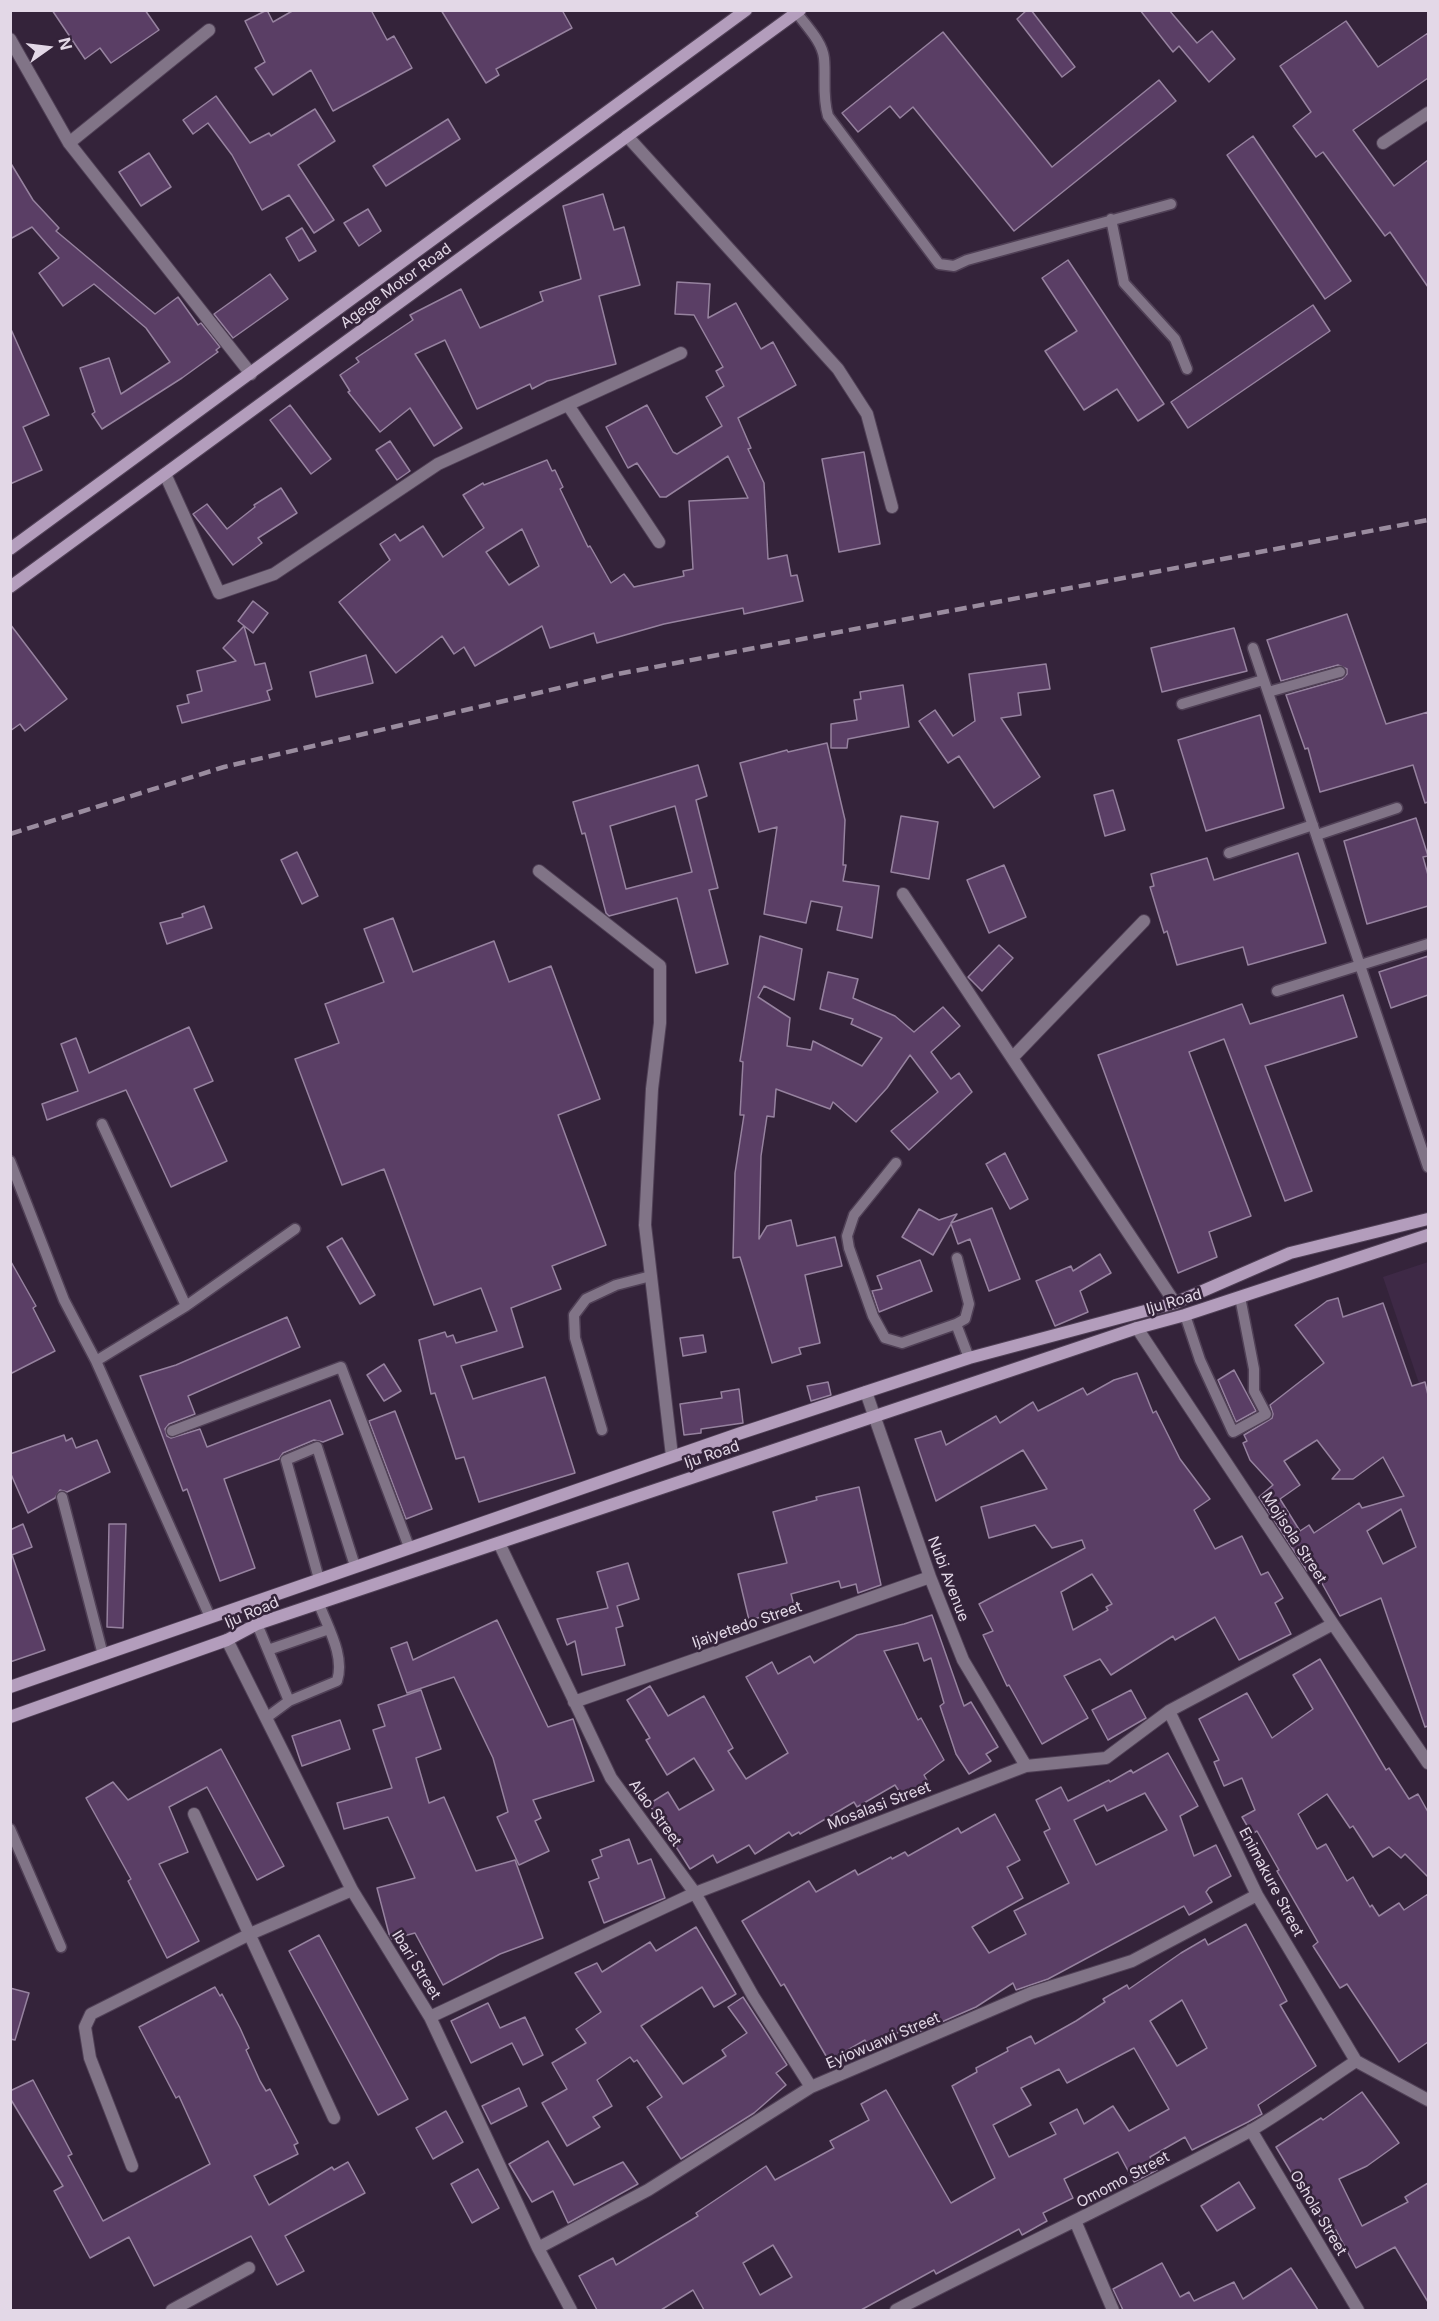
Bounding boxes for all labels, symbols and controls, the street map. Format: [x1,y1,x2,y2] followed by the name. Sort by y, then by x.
[18,18,78,78] north arrow
[54,35,77,52] text: N
[337,240,455,332] street label: Agege Motor Road
[1144,1286,1204,1318] street label: Iju Road
[682,1437,742,1473] street label: Iju Road
[1258,1489,1330,1587] street label: Mojisola Street
[923,1534,973,1624] street label: Nubi Avenue
[222,1594,282,1632] street label: Iju Road
[690,1598,804,1652] street label: Ijaiyetedo Street
[625,1776,685,1850] street label: Alao Street
[825,1778,933,1834] street label: Mosalasi Street
[1235,1824,1307,1940] street label: Enimakure Street
[388,1927,444,2003] street label: Ibari Street
[823,2009,943,2073] street label: Eyiowuawi Street
[1074,2148,1172,2212] street label: Omomo Street
[1286,2167,1350,2259] street label: Oshola Street

